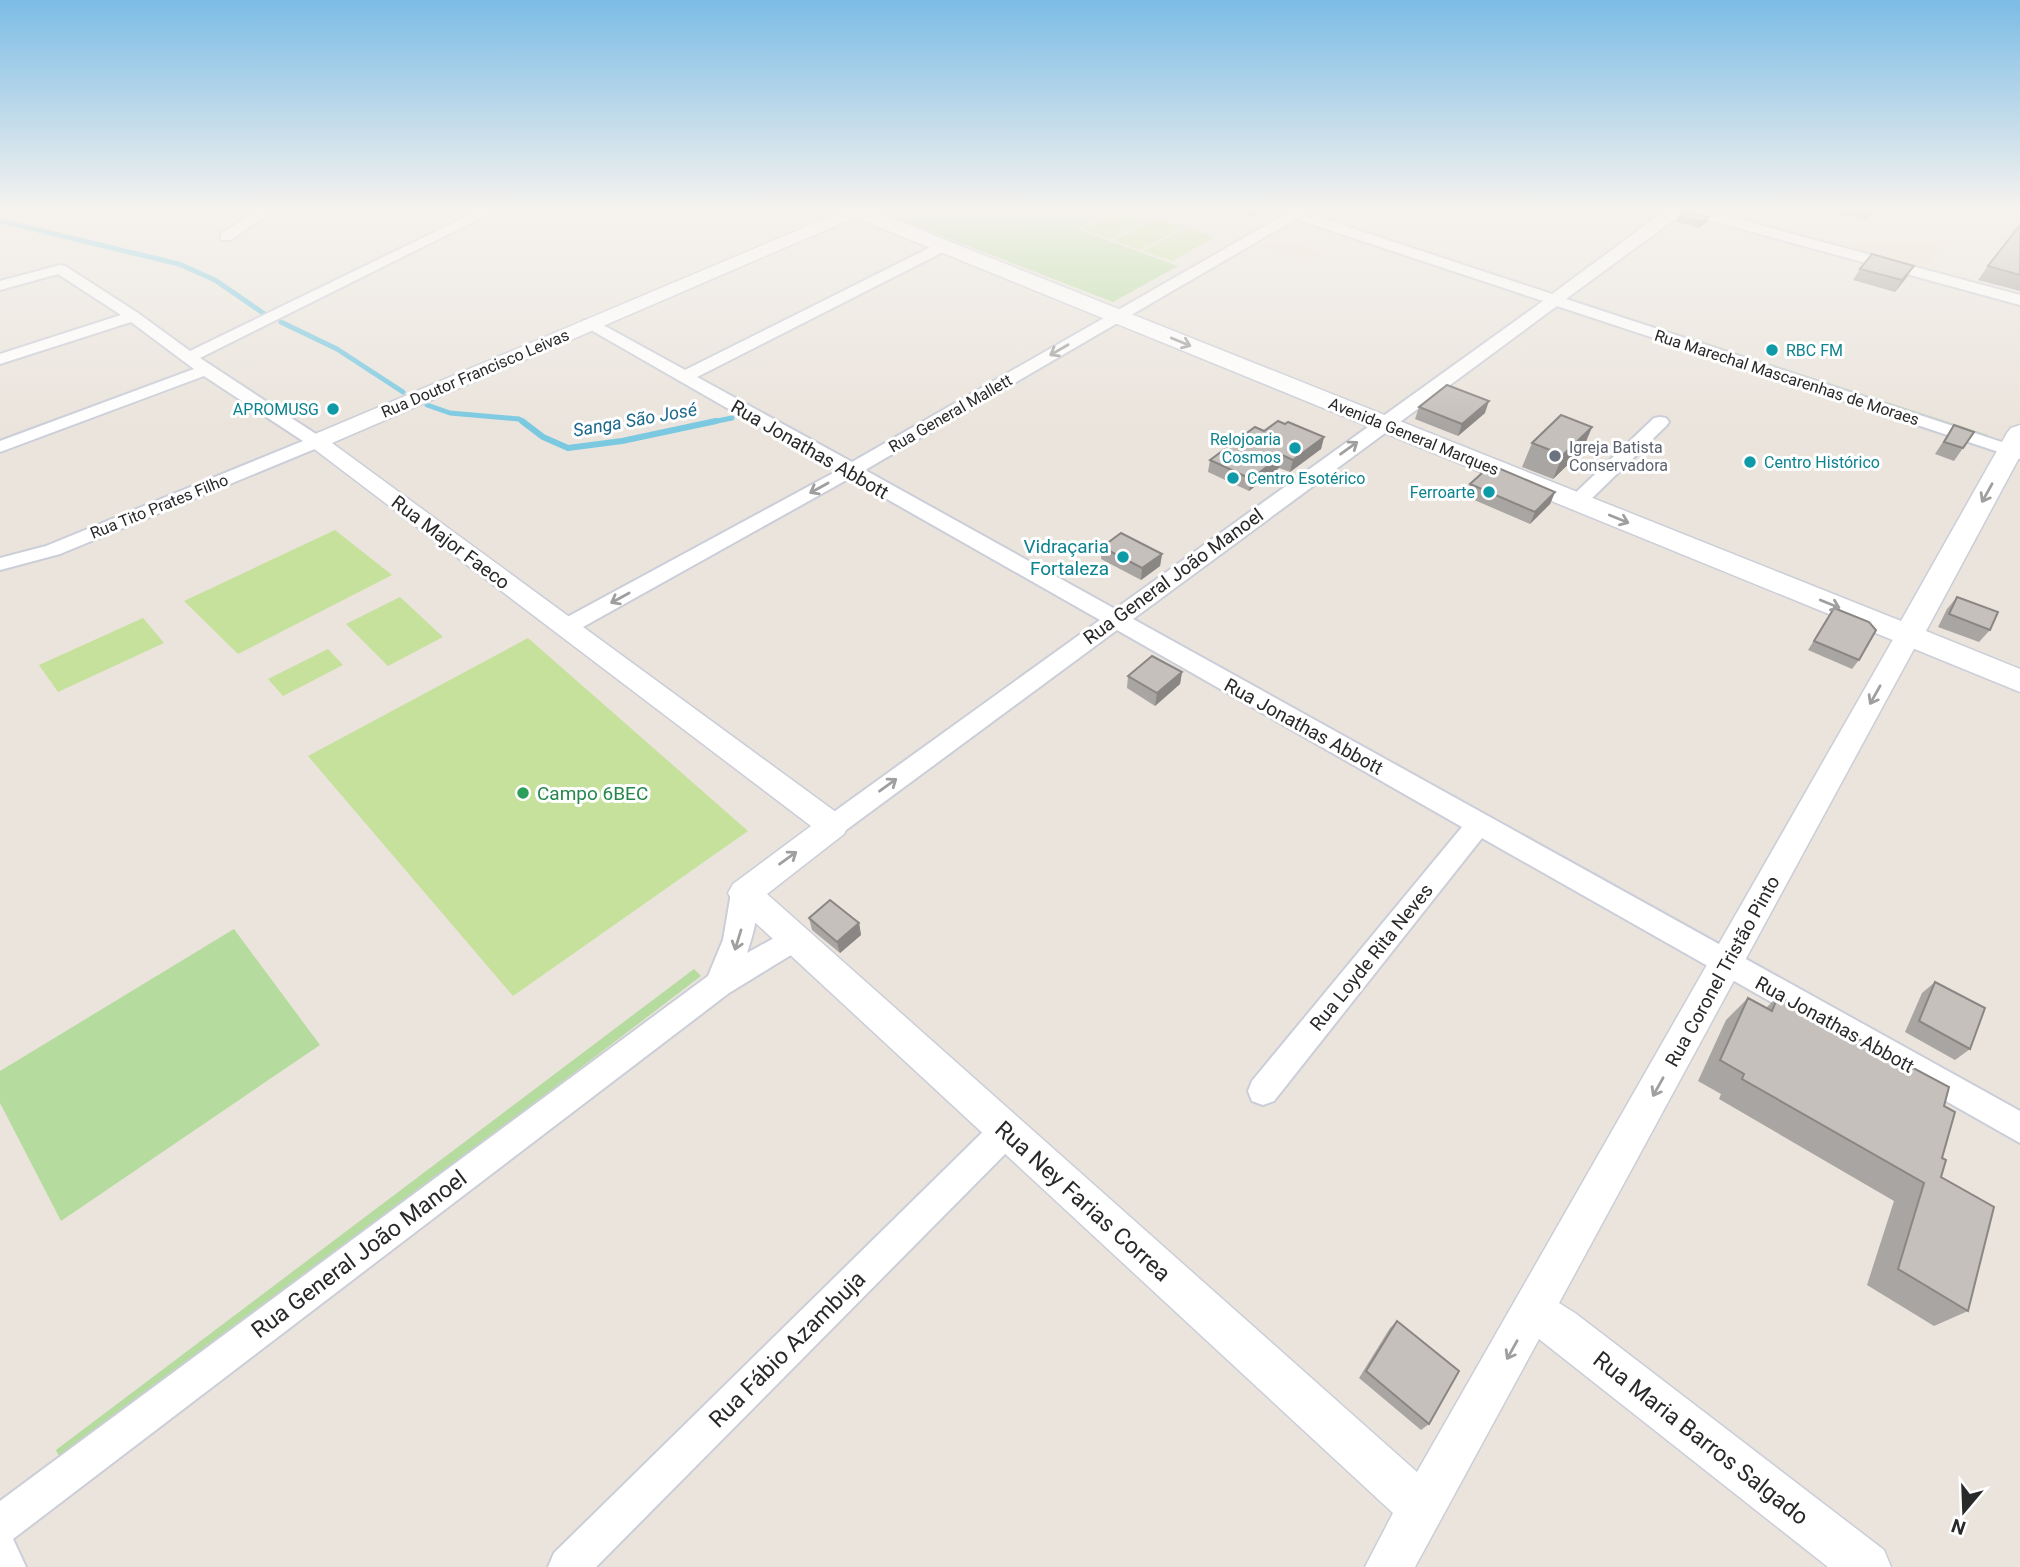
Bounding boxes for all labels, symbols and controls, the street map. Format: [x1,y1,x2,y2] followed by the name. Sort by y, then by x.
[378,325,572,422] street label: Rua Doutor Francisco Leivas
[1652,326,1922,429] street label: Rua Marechal Mascarenhas de Moraes
[1170,336,1191,349] one-way arrow
[1786,341,1843,360] place label: RBC FM
[1764,342,1780,358] marker: RBC FM
[1049,343,1069,357] one-way arrow
[885,370,1015,456] street label: Rua General Mallett
[1326,394,1502,479] street label: Avenida General Marques
[727,395,893,504] street label: Rua Jonathas Abbott
[571,398,698,441] water label: Sanga São José
[233,400,319,419] place label: APROMUSG
[325,401,341,417] marker: APROMUSG
[1210,430,1281,467] place label: Relojoaria Cosmos
[1569,438,1668,475] place label: Igreja Batista Conservadora
[1287,440,1303,456] marker: Relojoaria Cosmos
[1339,441,1358,456] one-way arrow
[1547,448,1563,464] marker: Igreja Batista Conservadora
[1764,453,1880,472] place label: Centro Histórico
[1742,454,1758,470] marker: Centro Histórico
[1247,469,1365,488] place label: Centro Esotérico
[87,470,231,543] street label: Rua Tito Prates Filho
[1225,470,1241,486] marker: Centro Esotérico
[809,482,830,495] one-way arrow
[1980,482,1993,503] one-way arrow
[1410,483,1475,502] place label: Ferroarte
[1481,484,1497,500] marker: Ferroarte
[387,490,514,594] street label: Rua Major Faeco
[1079,503,1268,649] street label: Rua General João Manoel
[1608,513,1630,526] one-way arrow
[1023,535,1109,580] place label: Vidraçaria Fortaleza
[1115,549,1131,565] marker: Vidraçaria Fortaleza
[610,591,630,605] one-way arrow
[1819,598,1840,611] one-way arrow
[1220,673,1387,780] street label: Rua Jonathas Abbott
[1868,685,1882,705] one-way arrow
[878,778,897,792] one-way arrow
[537,782,648,805] place label: Campo 6BEC
[515,785,531,801] marker: Campo 6BEC
[778,851,797,866] one-way arrow
[1660,872,1785,1071] street label: Rua Coronel Tristão Pinto
[1305,879,1438,1036] street label: Rua Loyde Rita Neves
[731,929,744,951] one-way arrow
[1751,971,1918,1078] street label: Rua Jonathas Abbott
[1651,1076,1664,1097] one-way arrow
[989,1116,1176,1287] street label: Rua Ney Farias Correa
[246,1165,472,1344] street label: Rua General João Manoel
[704,1266,871,1433] street label: Rua Fábio Azambuja
[1504,1339,1518,1360] one-way arrow
[1588,1346,1814,1531] street label: Rua Maria Barros Salgado
[1929,1476,1999,1546] north arrow
[1949,1514,1969,1540] text: N

